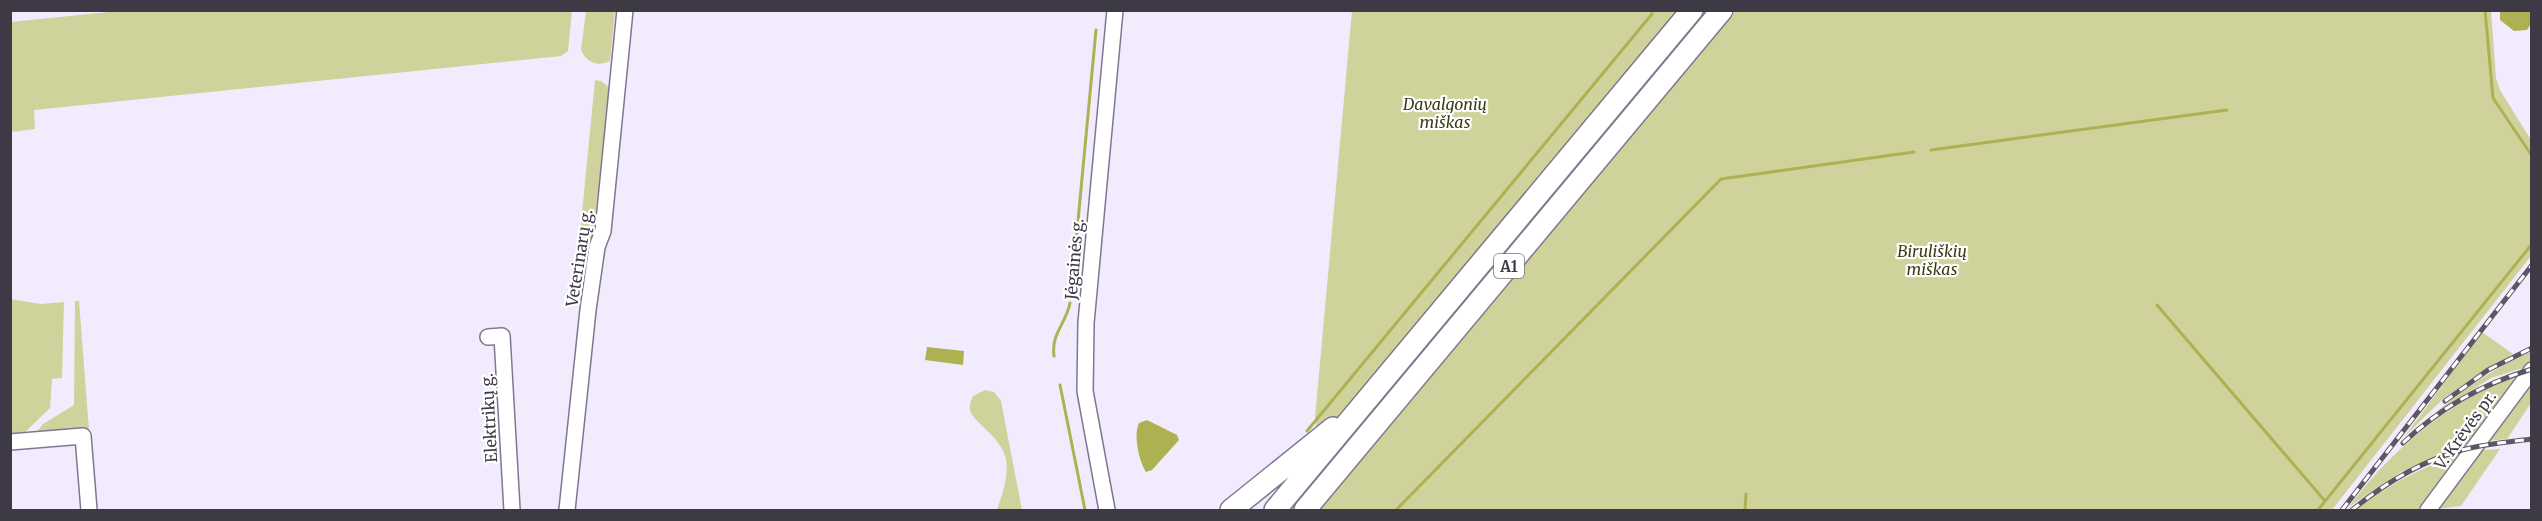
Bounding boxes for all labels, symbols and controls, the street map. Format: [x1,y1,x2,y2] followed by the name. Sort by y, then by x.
[1402,94,1487,132] park label: Davalgonių miškas
[561,208,597,309] street label: Veterinarų g.
[1060,218,1088,301] street label: Jėgainės g.
[1897,241,1967,279] park label: Biruliškių miškas
[1494,254,1524,278] road number: A1
[477,373,501,463] street label: Elektrikų g.
[2429,387,2500,474] street label: V. Krėvės pr.

